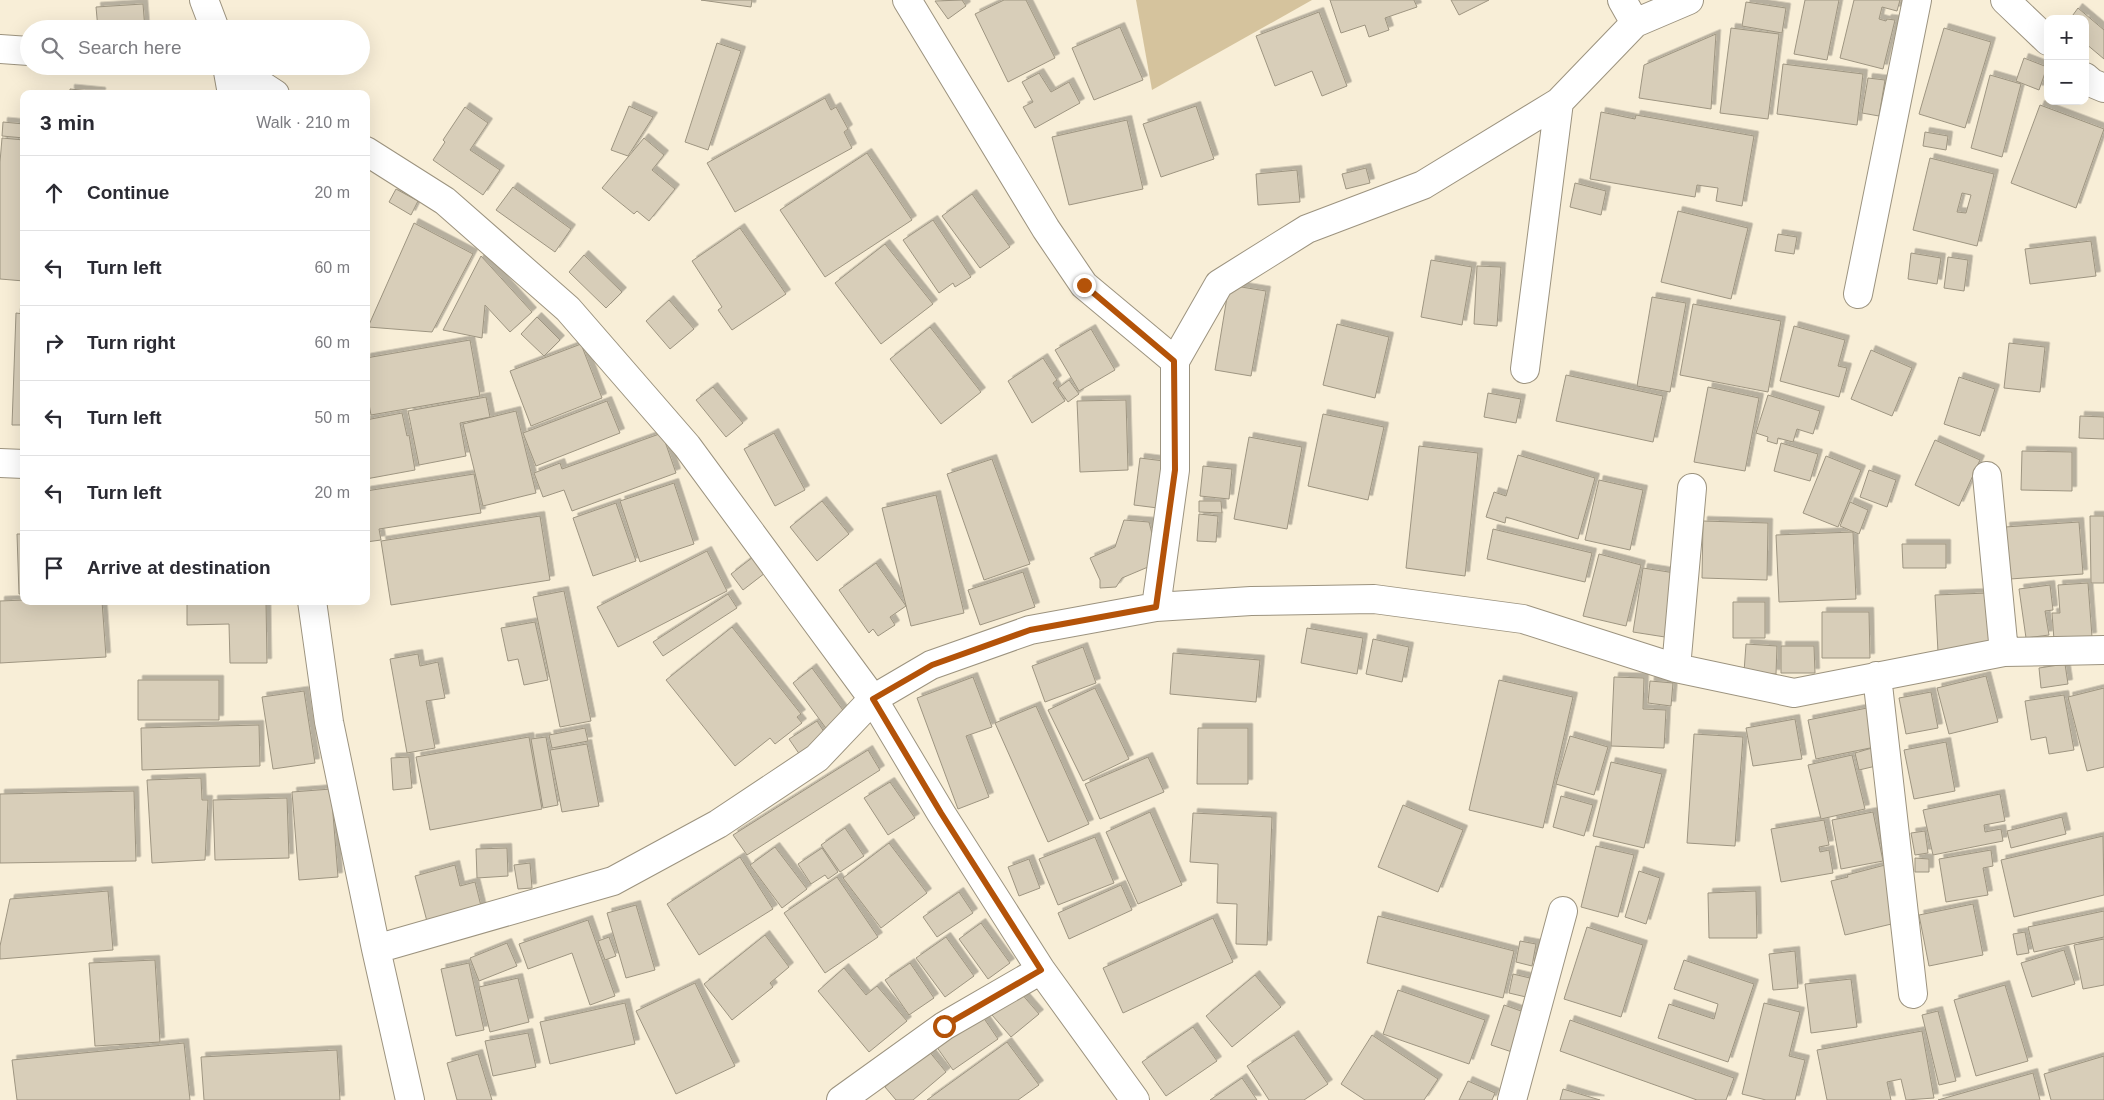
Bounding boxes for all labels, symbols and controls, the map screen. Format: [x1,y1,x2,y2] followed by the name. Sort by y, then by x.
[2044,15,2089,105] map controls
[2044,15,2089,60] button: +
[20,20,370,75] search box
[38,34,66,62] icon: search
[78,37,182,58] text: Search here
[2044,60,2089,105] button: −
[40,111,95,134] text: 3 min
[256,114,350,131] text: Walk · 210 m
[40,179,68,207] icon: ahead
[87,182,169,203] text: Continue
[314,184,350,201] text: 20 m
[40,254,68,282] icon: left
[87,257,162,278] text: Turn left
[314,259,350,276] text: 60 m
[1073,274,1096,297] route end
[40,329,68,357] icon: right
[87,332,175,353] text: Turn right
[314,334,350,351] text: 60 m
[40,404,68,432] icon: left
[87,407,162,428] text: Turn left
[314,409,350,426] text: 50 m
[40,479,68,507] icon: left
[87,482,162,503] text: Turn left
[314,484,350,501] text: 20 m
[40,554,68,582] icon: arrive
[87,557,271,578] text: Arrive at destination
[933,1015,956,1038] route start

